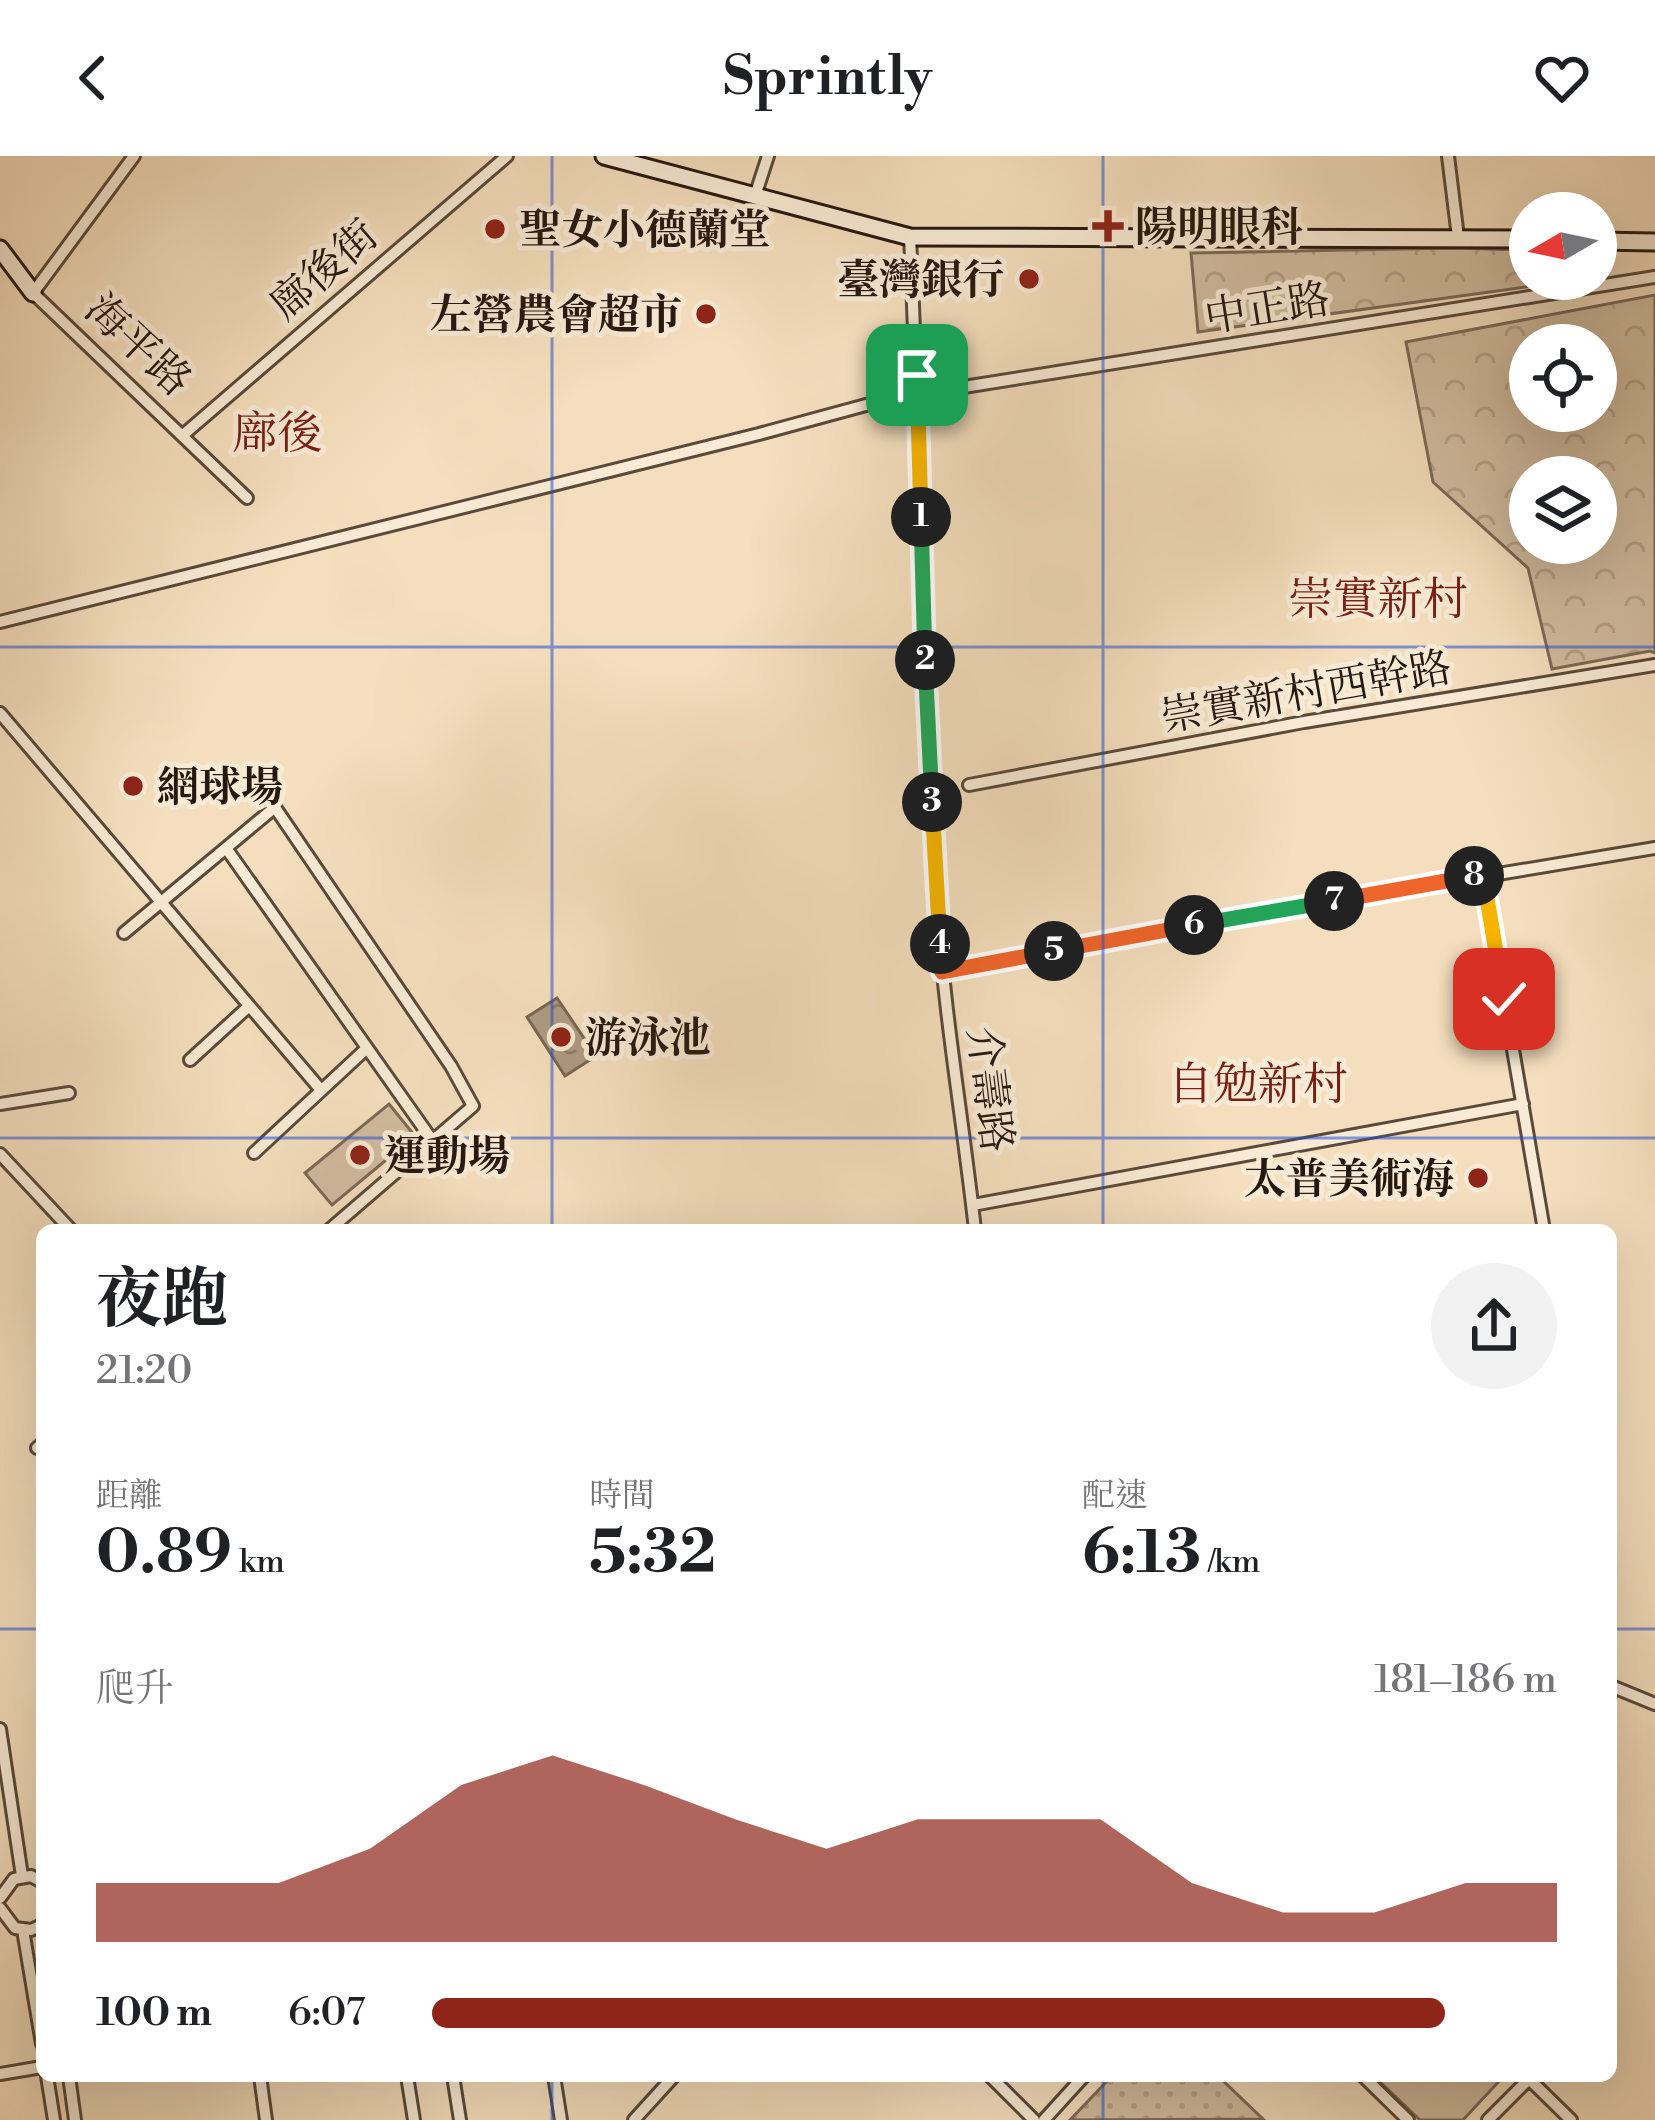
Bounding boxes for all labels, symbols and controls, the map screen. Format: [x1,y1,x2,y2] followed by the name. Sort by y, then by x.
[723,44,932,112] text: Sprintly
[60,45,126,111] icon: back
[1529,45,1595,111] icon: heart
[1509,192,1617,300] north arrow
[1509,192,1617,564] map controls
[1135,202,1303,255] place label: 陽明眼科
[519,205,771,258] place label: 聖女小德蘭堂
[260,210,390,332] street label: 廍後街
[1092,210,1124,242] marker: 陽明眼科
[482,216,508,242] marker: 聖女小德蘭堂
[837,255,1005,308] place label: 臺灣銀行
[1016,266,1042,292] marker: 臺灣銀行
[1201,273,1334,345] street label: 中正路
[73,283,201,408] street label: 海平路
[430,290,682,343] place label: 左營農會超市
[693,301,719,327] marker: 左營農會超市
[866,324,968,426] pin
[1509,324,1617,432] button: locate
[884,342,950,408] icon: arrive
[232,406,322,463] district label: 廍後
[1509,456,1617,564] button: layers
[891,487,951,547] pin: 1
[913,496,929,537] text: 1
[1288,572,1468,629] district label: 崇實新村
[895,630,955,690] pin: 2
[915,639,935,680] text: 2
[1157,642,1456,745] street label: 崇實新村西幹路
[157,762,283,815] place label: 網球場
[902,772,962,832] pin: 3
[120,773,146,799] marker: 網球場
[922,781,942,822] text: 3
[1444,846,1504,906] pin: 8
[1463,855,1485,896] text: 8
[1304,871,1364,931] pin: 7
[1324,880,1344,921] text: 7
[1164,895,1224,955] pin: 6
[1184,904,1204,945] text: 6
[910,914,970,974] pin: 4
[1024,921,1084,981] pin: 5
[929,923,951,964] text: 4
[1044,930,1064,971] text: 5
[1453,948,1555,1050] pin
[1471,966,1537,1032] icon: check
[585,1013,711,1066] place label: 游泳池
[548,1024,574,1050] marker: 游泳池
[955,1024,1022,1155] street label: 介壽路
[1168,1057,1348,1114] district label: 自勉新村
[384,1131,510,1184] place label: 運動場
[347,1142,373,1168] marker: 運動場
[1244,1154,1454,1207] place label: 太普美術海
[1465,1165,1491,1191] marker: 太普美術海
[96,1260,228,1343] text: 夜跑
[1431,1263,1557,1389] button: share
[96,1347,192,1396] text: 21:20
[96,1476,162,1517] text: 距離
[589,1476,655,1517] text: 時間
[1082,1476,1148,1517] text: 配速
[96,1517,232,1592] text: 0.89
[589,1517,716,1592] text: 5:32
[1082,1517,1201,1592] text: 6:13
[232,1542,285,1583] text: km
[1201,1542,1260,1583] text: /km
[1374,1656,1557,1705] text: 181–186 m
[96,1665,174,1714] text: 爬升
[96,1989,212,2038] text: 100 m
[288,1989,366,2038] text: 6:07

